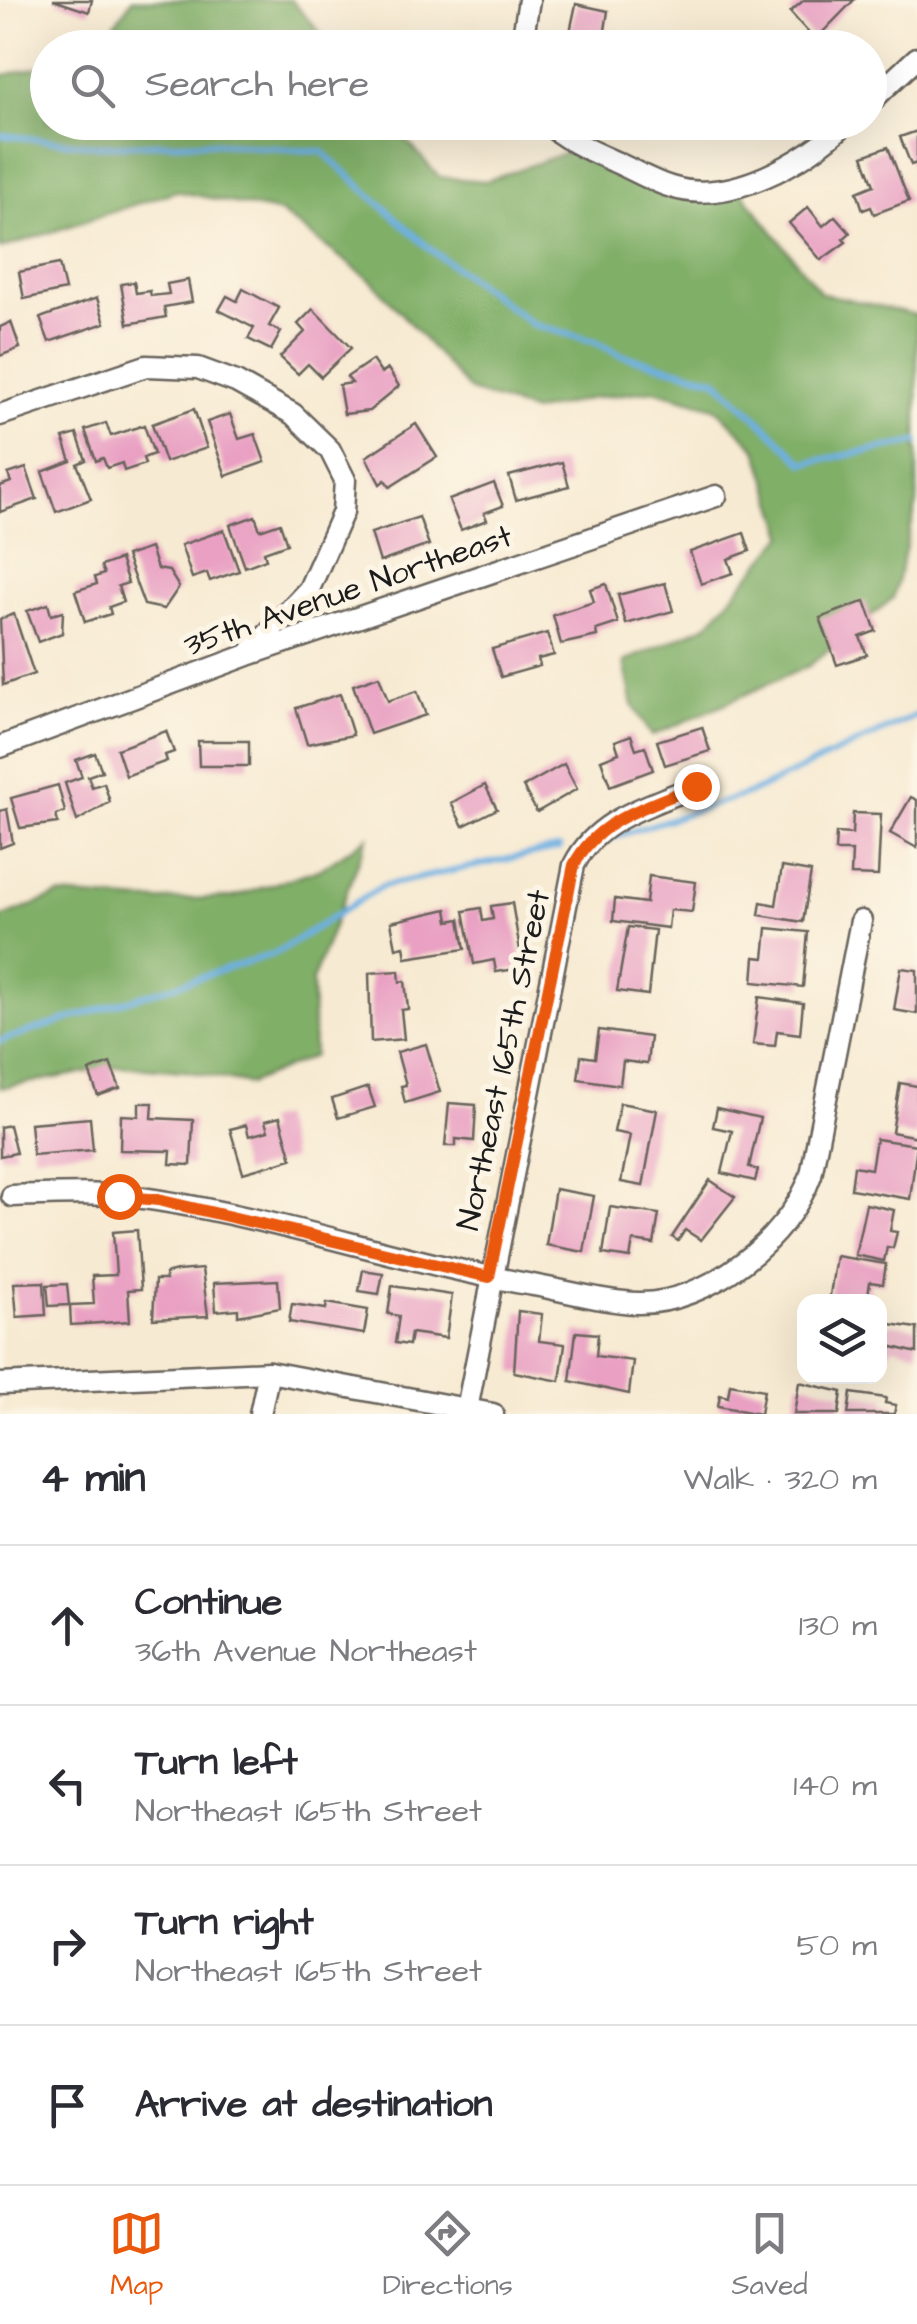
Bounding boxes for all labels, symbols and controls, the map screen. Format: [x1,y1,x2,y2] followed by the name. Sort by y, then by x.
[30,30,887,140] search box
[65,58,120,113] icon: search
[145,59,369,111] text: Search here
[178,514,518,668] street label: 35th Avenue Northeast
[674,764,720,810] route end
[446,886,562,1234] street label: Northeast 165th Street
[97,1174,143,1220] route start
[797,1294,887,1384] map controls
[797,1294,887,1384] button: layers
[40,1450,145,1508] text: 4 min
[683,1457,877,1502] text: Walk · 320 m
[135,1577,282,1629] text: Continue
[40,1598,95,1653] icon: ahead
[799,1603,877,1648] text: 130 m
[135,1629,477,1674] text: 36th Avenue Northeast
[135,1737,298,1789] text: Turn left
[40,1758,95,1813] icon: left
[793,1763,877,1808] text: 140 m
[135,1789,482,1834] text: Northeast 165th Street
[135,1897,314,1949] text: Turn right
[40,1918,95,1973] icon: right
[796,1923,877,1968] text: 50 m
[135,1949,482,1994] text: Northeast 165th Street
[40,2078,95,2133] icon: arrive
[135,2079,492,2131] text: Arrive at destination
[109,2206,164,2305] tab: Map
[383,2206,513,2305] tab: Directions
[731,2206,808,2305] tab: Saved

